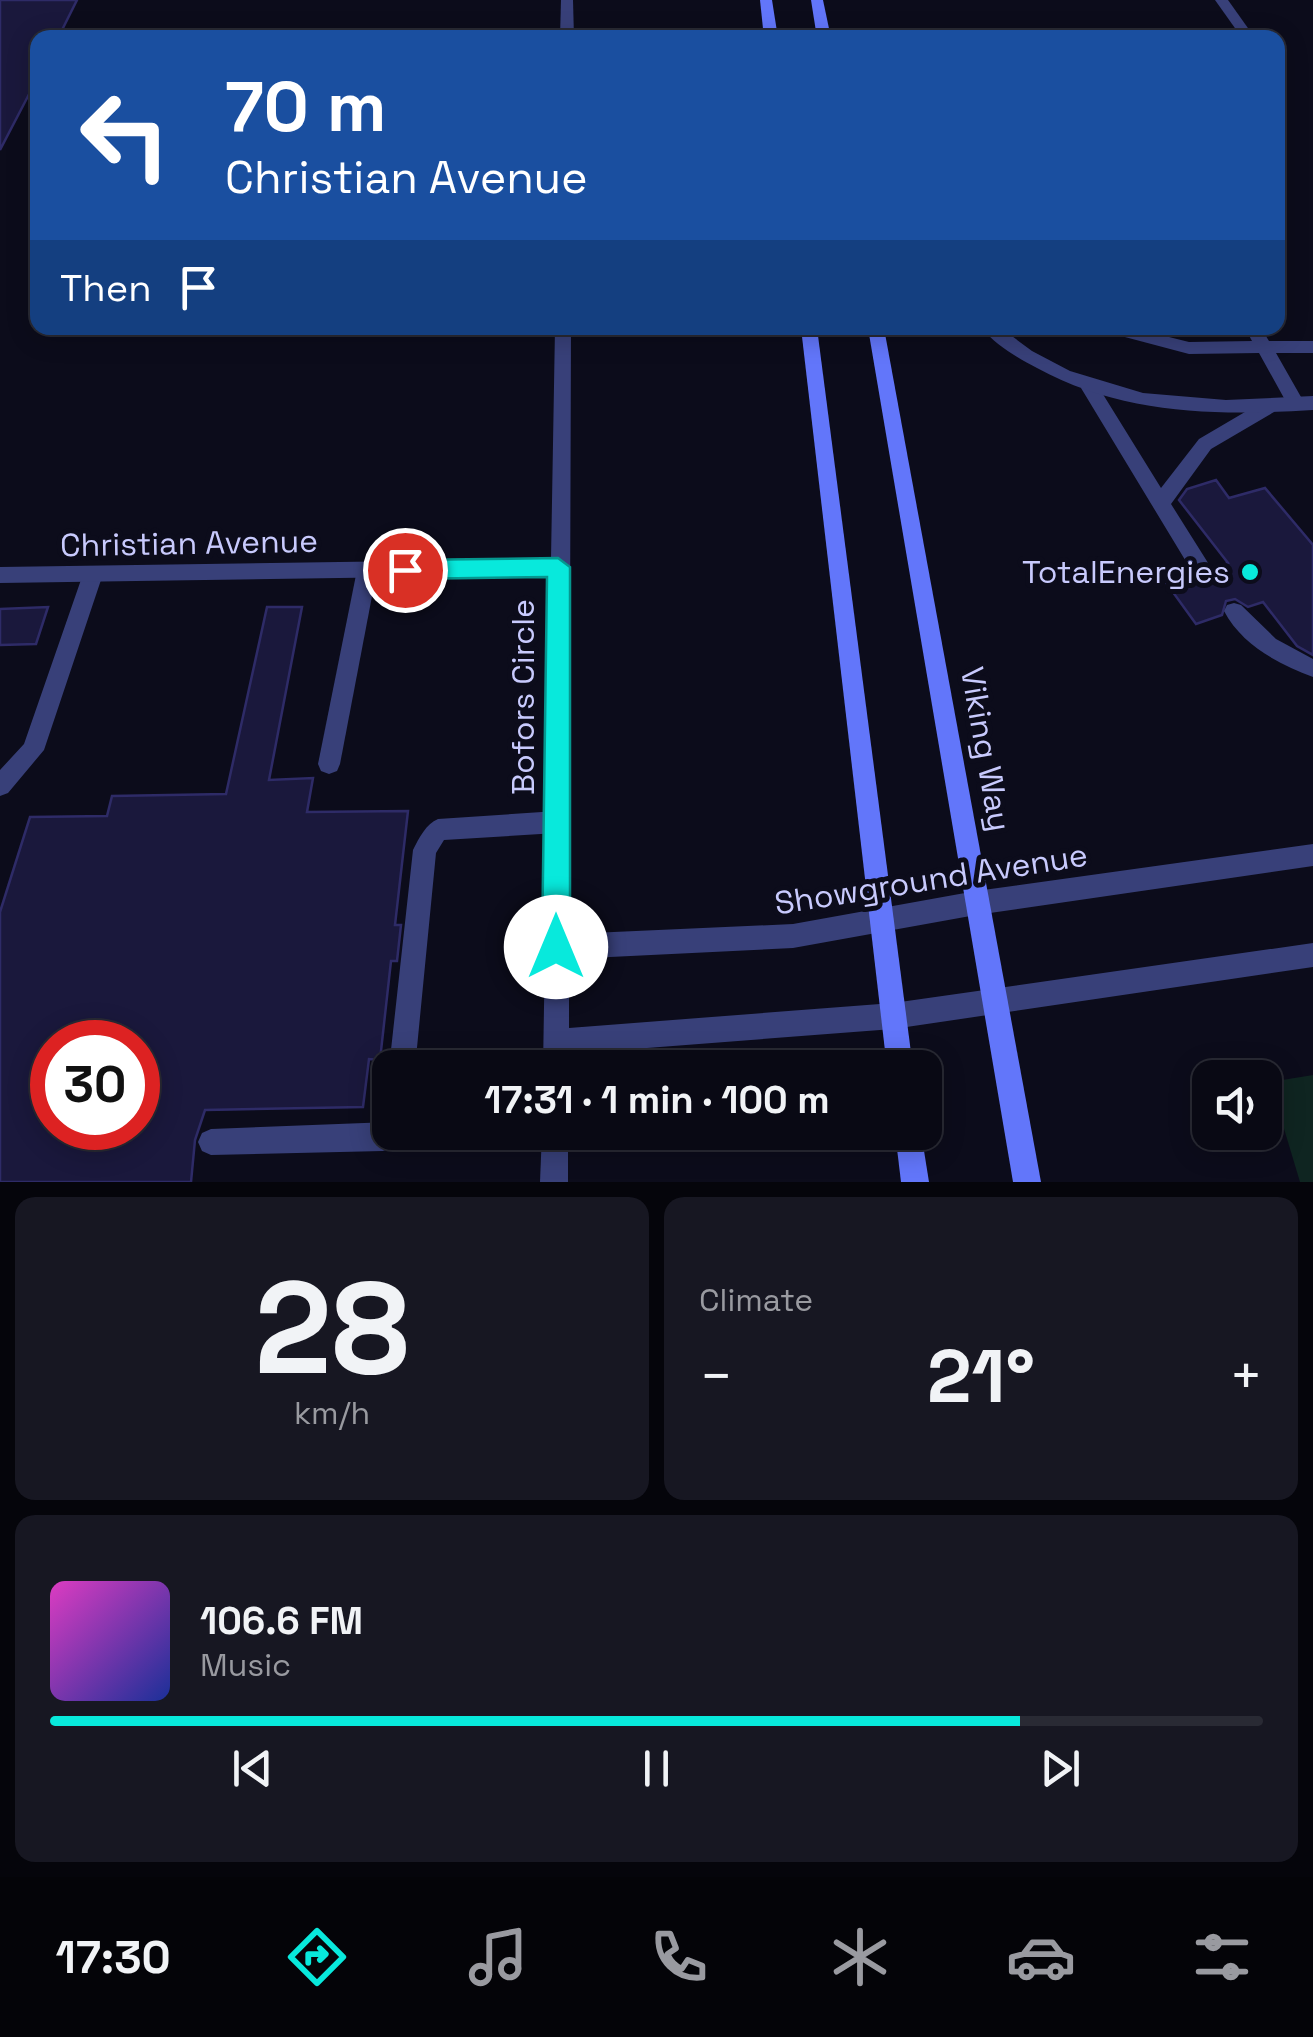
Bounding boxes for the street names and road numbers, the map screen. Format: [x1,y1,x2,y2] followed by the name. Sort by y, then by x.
[60,521,318,565] street label: Christian Avenue
[503,599,543,795] street label: Bofors Circle
[952,664,1020,834] street label: Viking Way
[772,834,1090,924] street label: Showground Avenue

